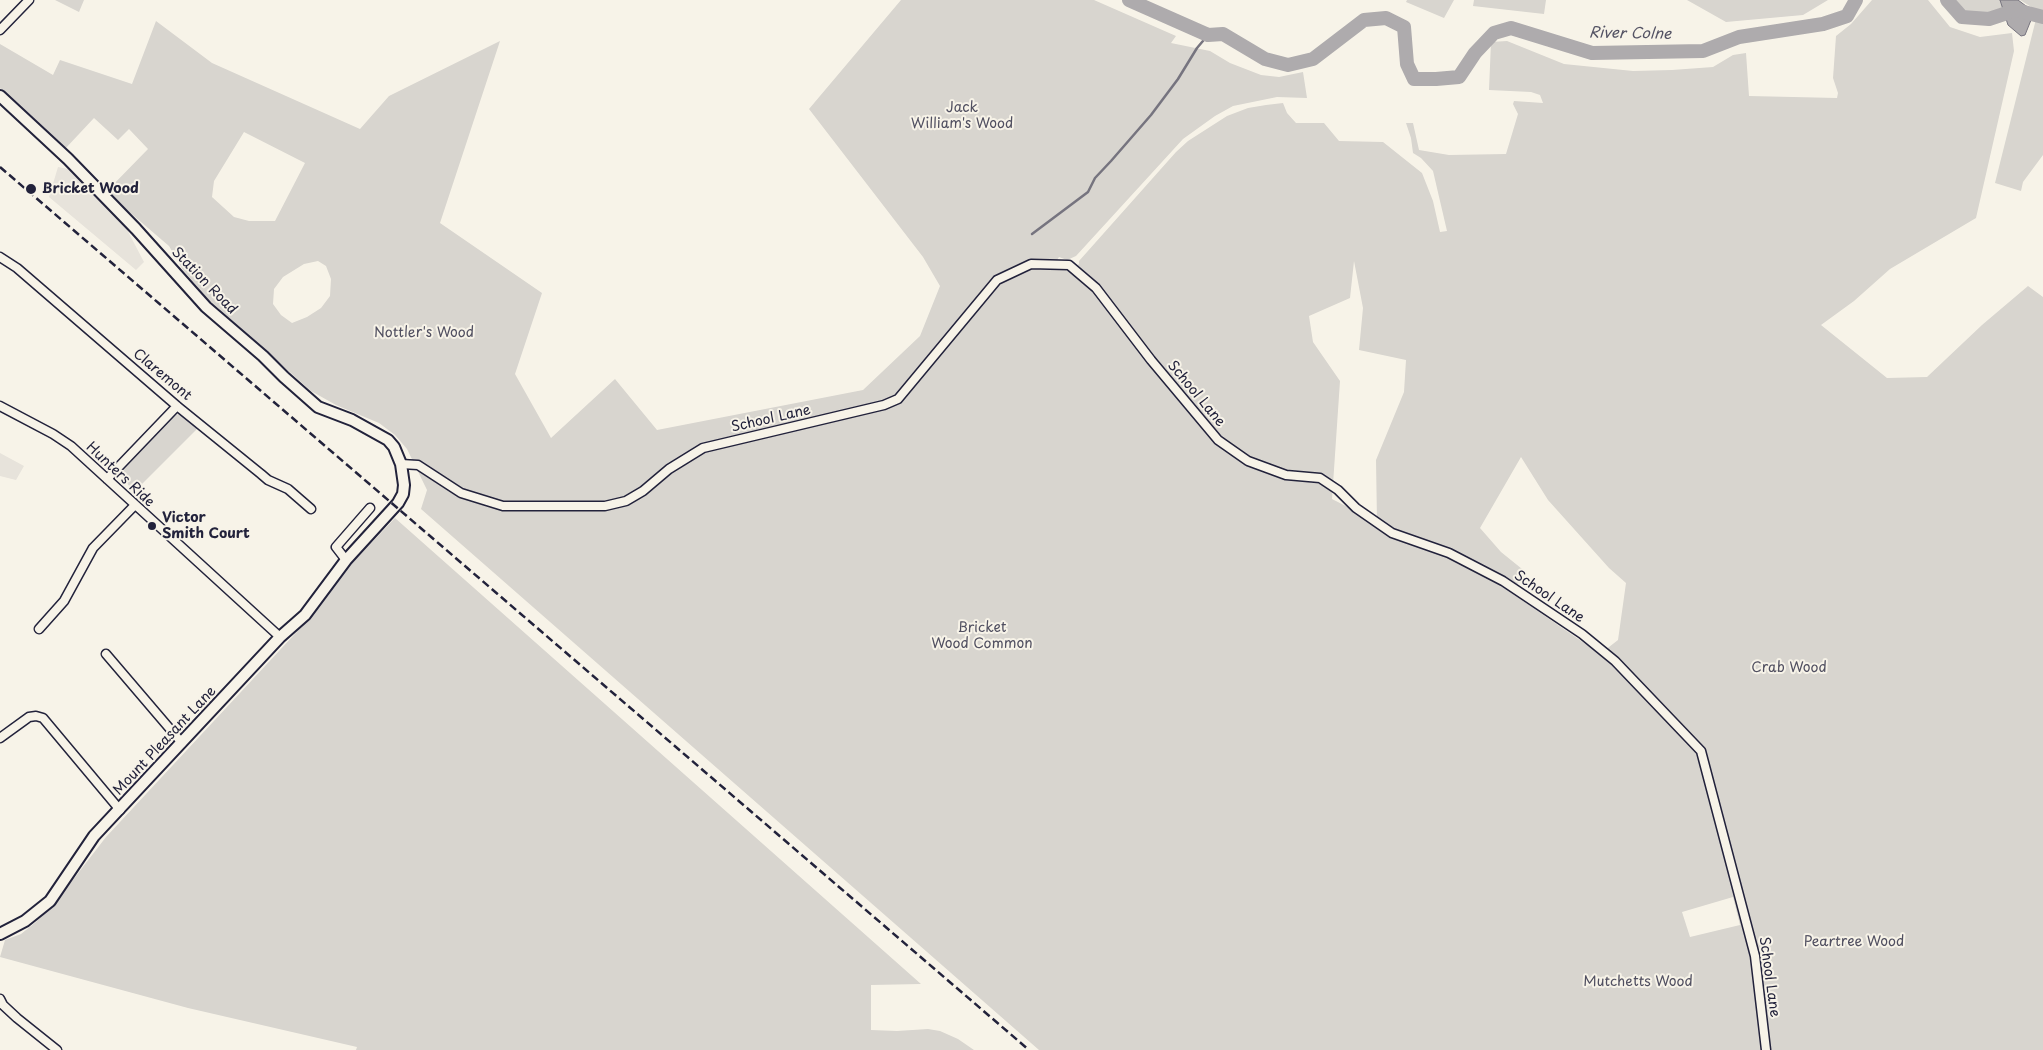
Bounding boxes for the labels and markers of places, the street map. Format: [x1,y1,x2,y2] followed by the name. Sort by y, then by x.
[42,181,139,197] place label: Bricket Wood
[24,182,38,196] marker: Bricket Wood
[162,510,250,542] place label: Victor Smith Court
[146,520,158,532] marker: Victor Smith Court

